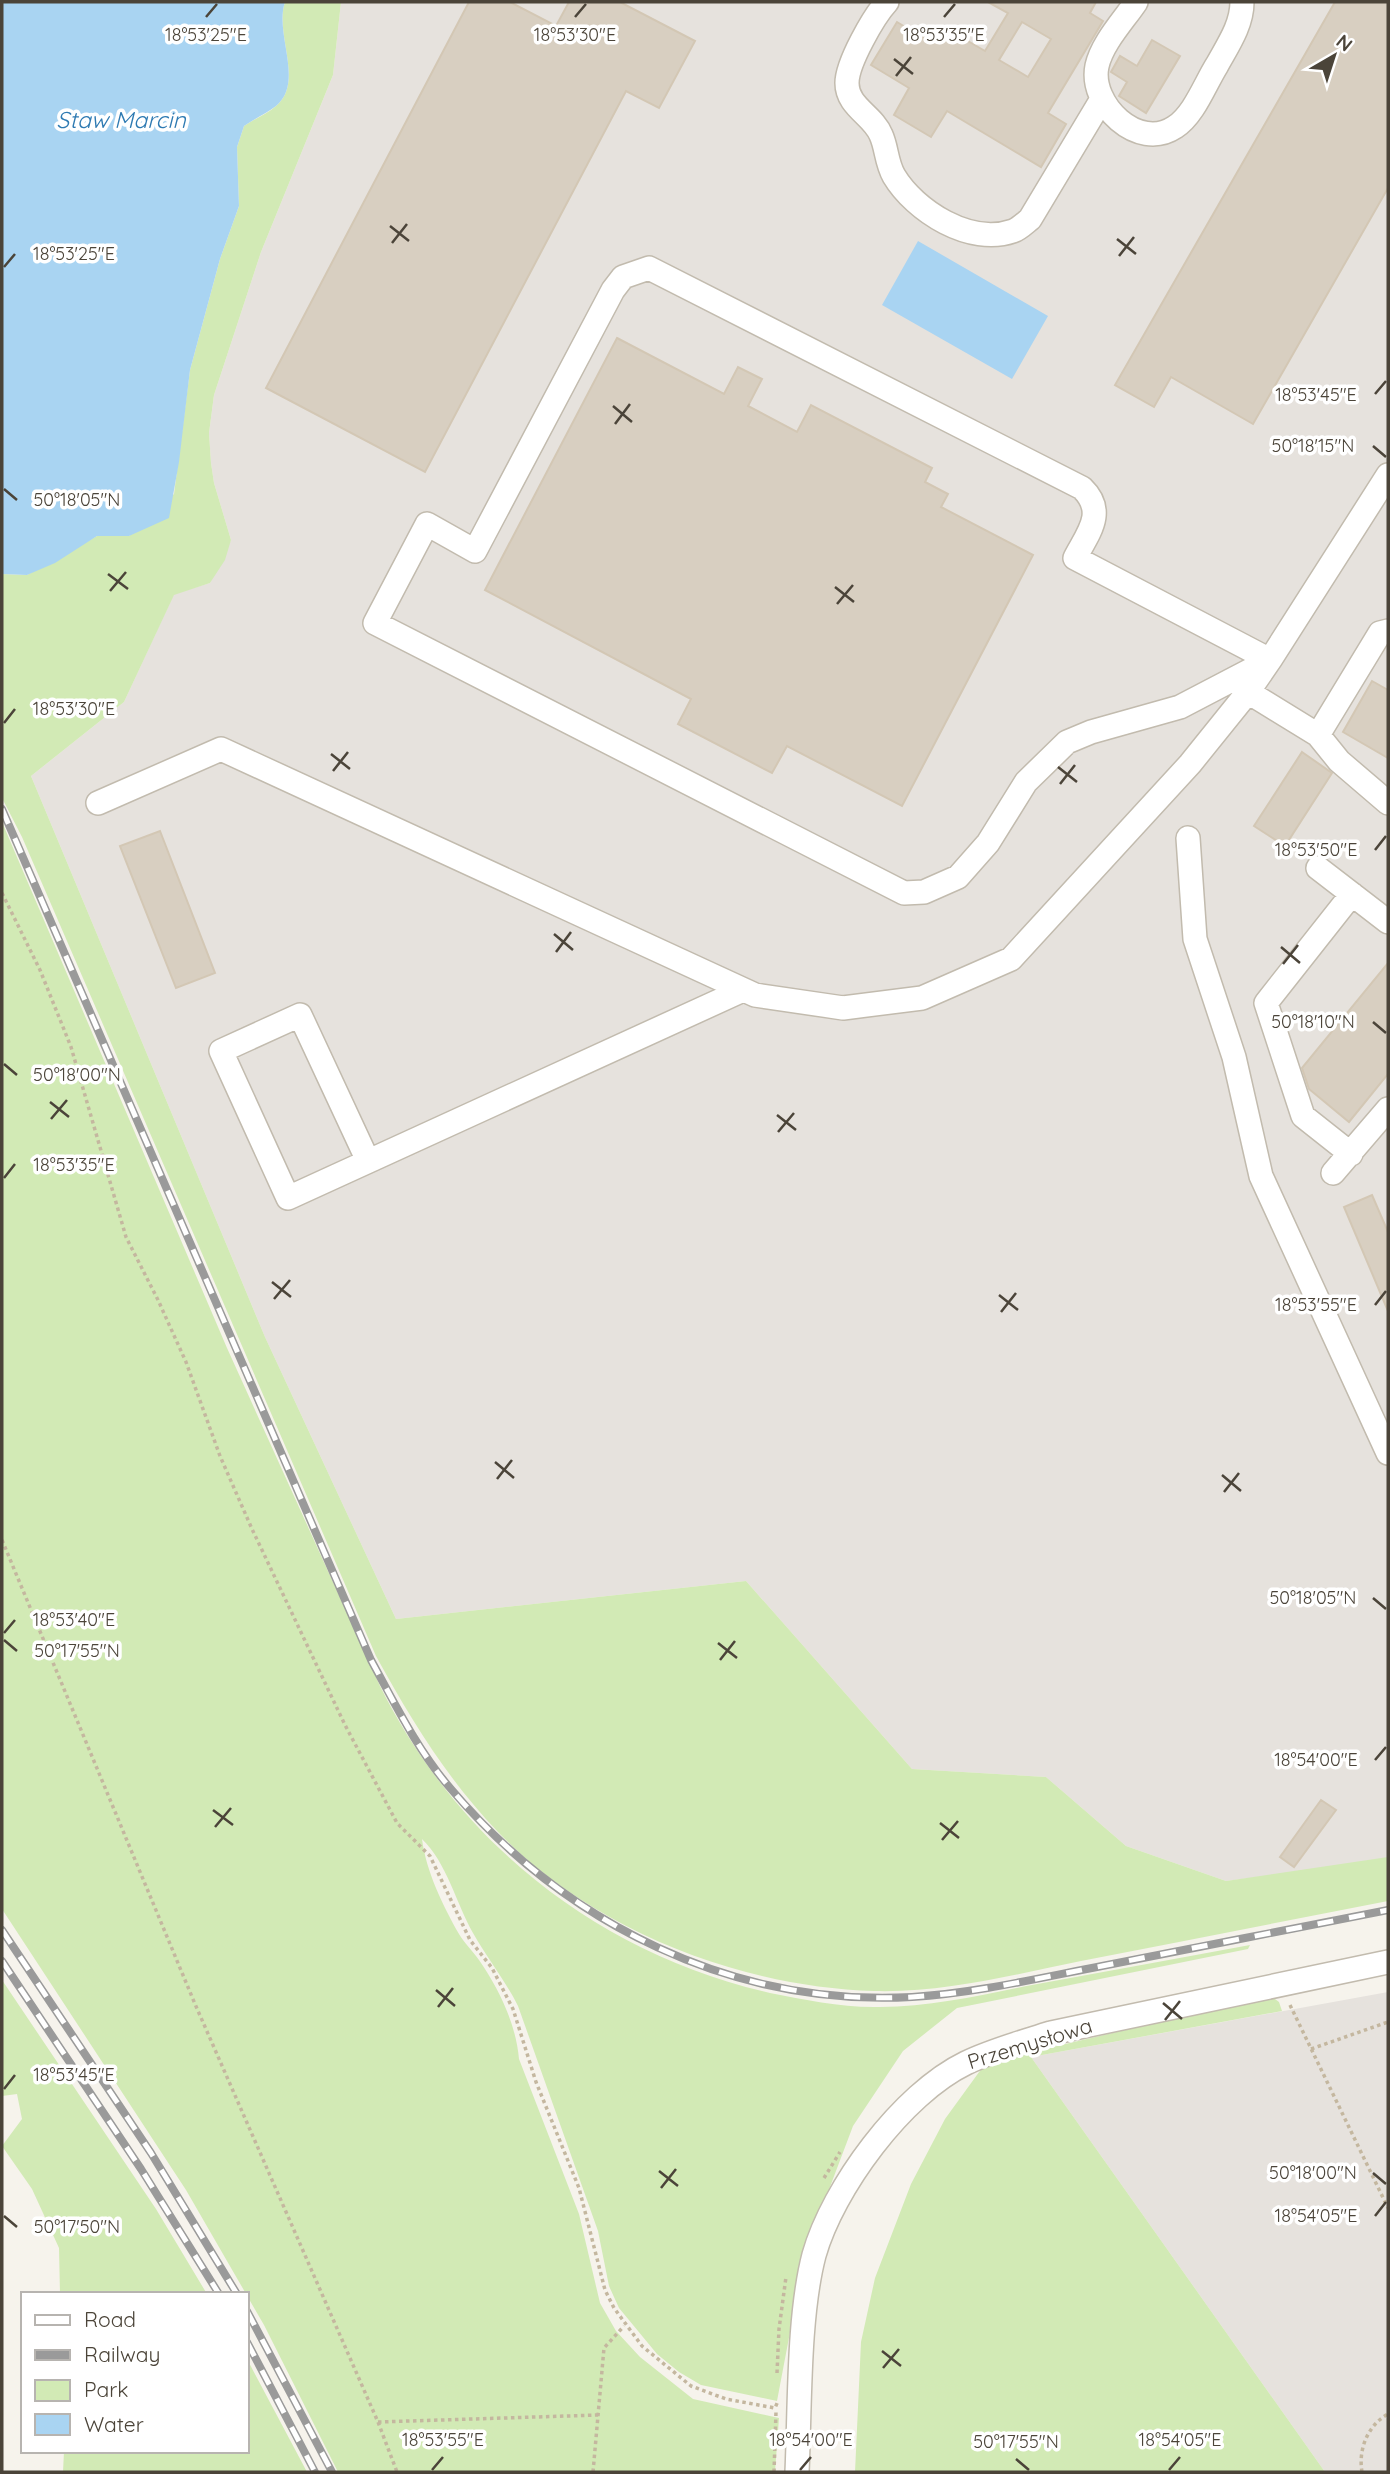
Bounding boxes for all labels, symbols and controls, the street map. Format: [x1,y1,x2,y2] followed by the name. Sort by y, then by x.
[1299,21,1369,91] north arrow
[165,23,247,46] text: 18°53'25"E
[534,23,616,46] text: 18°53'30"E
[903,23,985,46] text: 18°53'35"E
[1332,29,1358,57] text: N
[56,105,186,134] water label: Staw Marcin
[33,242,115,265] text: 18°53'25"E
[1275,383,1357,406] text: 18°53'45"E
[1272,434,1354,457] text: 50°18'15"N
[34,488,120,511] text: 50°18'05"N
[33,697,115,720] text: 18°53'30"E
[1275,838,1357,861] text: 18°53'50"E
[1271,1010,1355,1033] text: 50°18'10"N
[33,1063,121,1086] text: 50°18'00"N
[33,1153,115,1176] text: 18°53'35"E
[1275,1293,1357,1316] text: 18°53'55"E
[1270,1586,1356,1609] text: 50°18'05"N
[33,1608,115,1631] text: 18°53'40"E
[34,1639,120,1662] text: 50°17'55"N
[1274,1748,1358,1771] text: 18°54'00"E
[964,2012,1095,2074] street label: Przemysłowa
[33,2063,115,2086] text: 18°53'45"E
[1269,2161,1357,2184] text: 50°18'00"N
[1275,2204,1357,2227] text: 18°54'05"E
[34,2215,120,2238] text: 50°17'50"N
[21,2292,248,2453] legend
[84,2306,136,2332] text: Road
[84,2341,160,2367] text: Railway
[84,2376,128,2402] text: Park
[84,2411,144,2437] text: Water
[402,2428,484,2451] text: 18°53'55"E
[769,2428,853,2451] text: 18°54'00"E
[1139,2428,1221,2451] text: 18°54'05"E
[973,2430,1059,2453] text: 50°17'55"N

